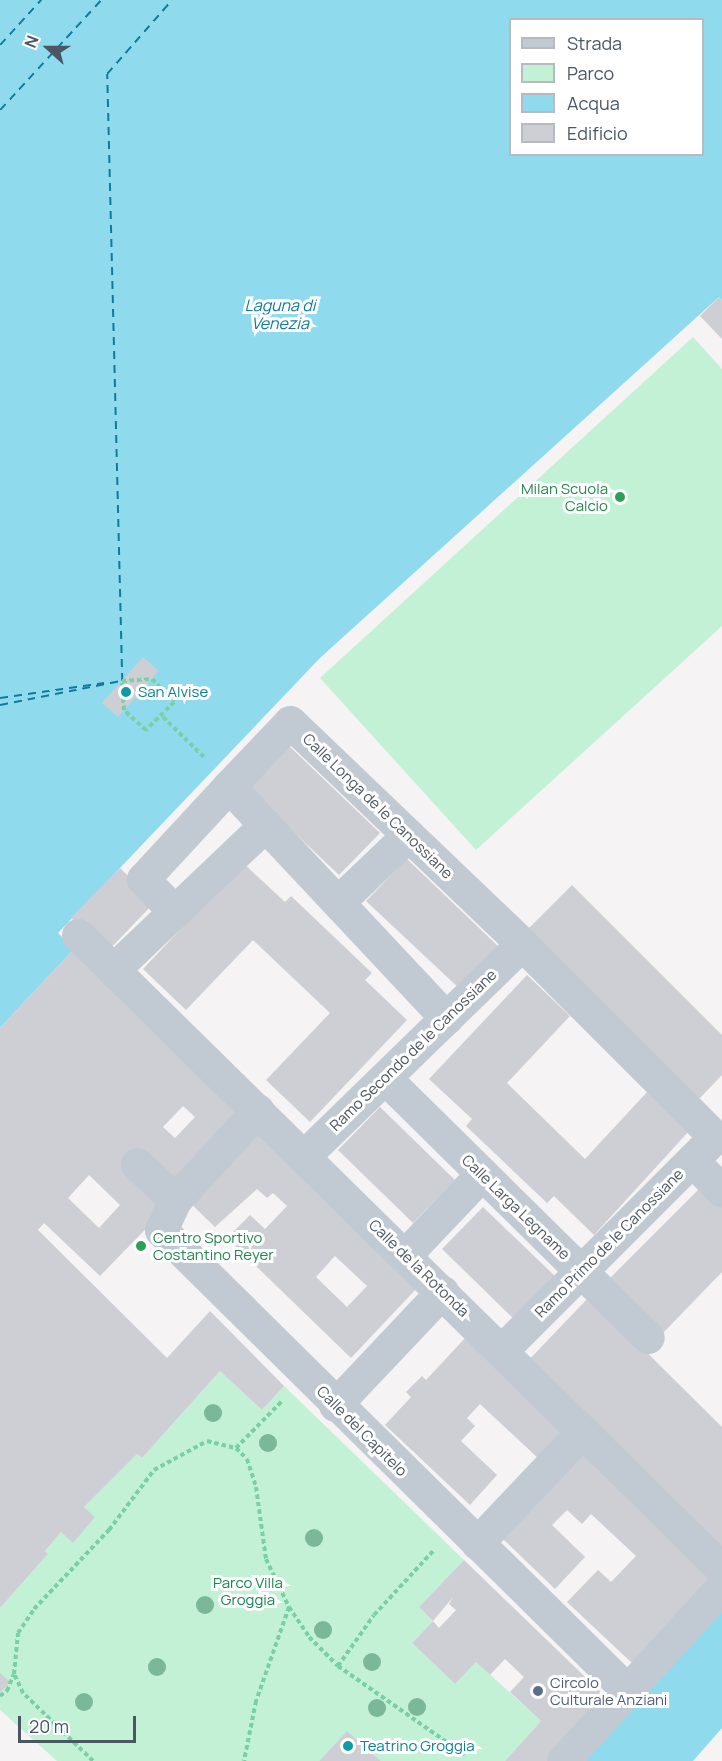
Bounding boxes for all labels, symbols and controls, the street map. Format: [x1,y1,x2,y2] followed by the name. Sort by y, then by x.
[18,18,78,78] north arrow
[509,18,704,156] legend
[567,31,622,55] text: Strada
[19,32,44,51] text: N
[567,61,614,85] text: Parco
[567,91,620,115] text: Acqua
[567,121,628,145] text: Edificio
[245,295,315,333] water label: Laguna di Venezia
[521,479,608,514] place label: Milan Scuola Calcio
[613,490,627,504] marker: Milan Scuola Calcio
[138,683,208,701] place label: San Alvise
[119,685,133,699] marker: San Alvise
[299,730,457,882] street label: Calle Longa de le Canossiane
[326,965,500,1135] street label: Ramo Secondo de le Canossiane
[458,1151,574,1263] street label: Calle Larga Legname
[531,1165,687,1321] street label: Ramo Primo de le Canossiane
[365,1216,473,1320] street label: Calle de la Rotonda
[153,1228,274,1263] place label: Centro Sportivo Costantino Reyer
[134,1239,148,1253] marker: Centro Sportivo Costantino Reyer
[313,1382,411,1480] street label: Calle del Capitelo
[213,1573,283,1608] park label: Parco Villa Groggia
[550,1673,667,1708] place label: Circolo Culturale Anziani
[531,1684,545,1698] marker: Circolo Culturale Anziani
[21,1704,140,1742] scale bar
[29,1714,69,1738] text: 20 m
[360,1737,475,1755] place label: Teatrino Groggia
[341,1739,355,1753] marker: Teatrino Groggia

